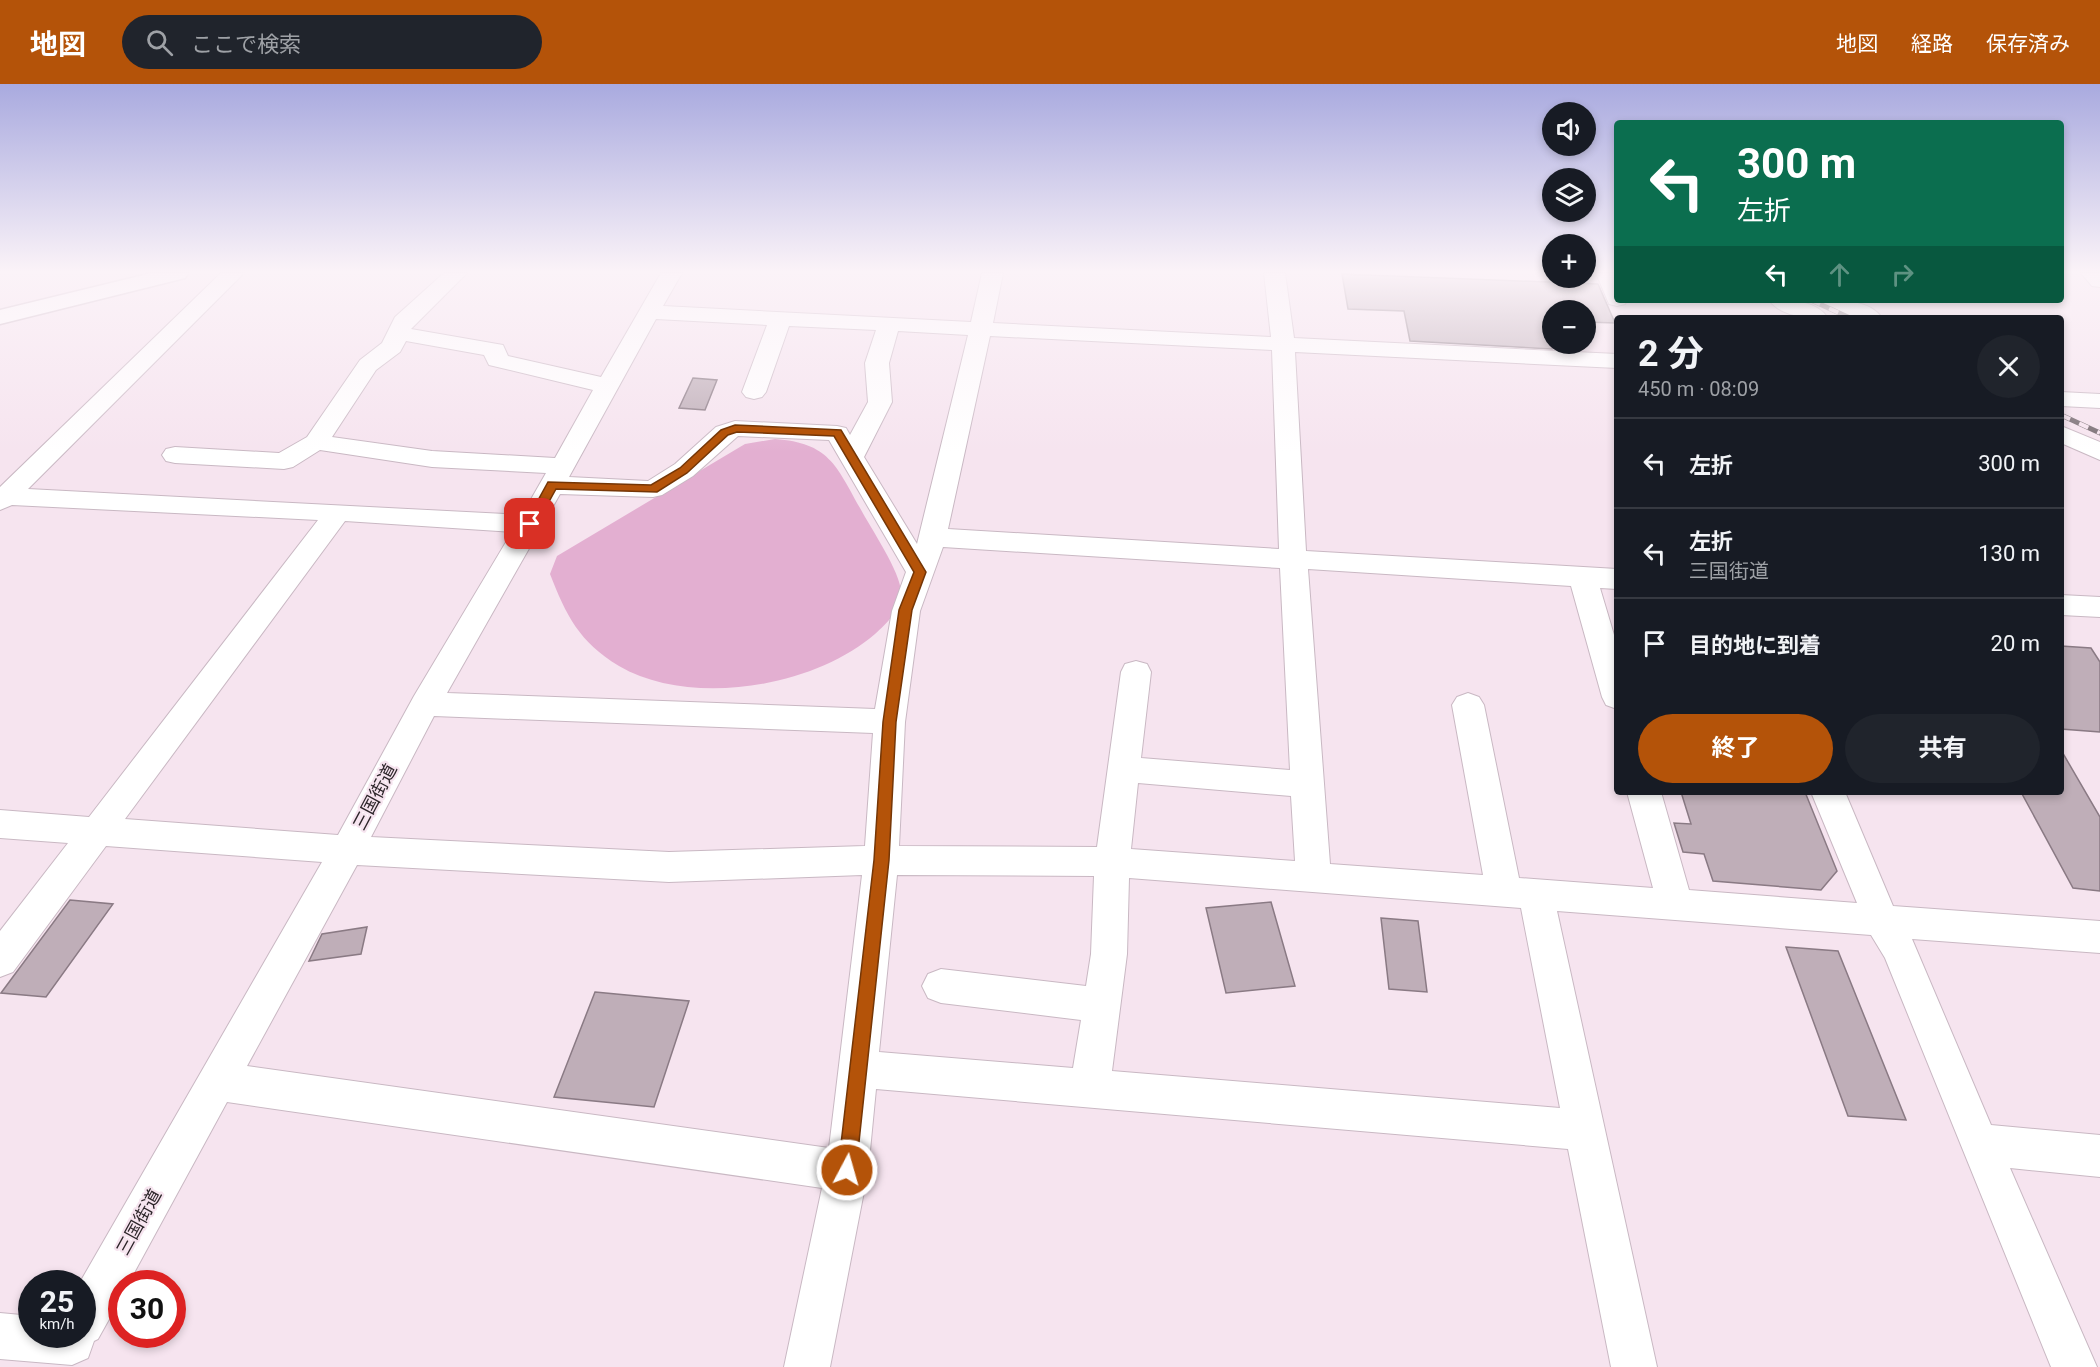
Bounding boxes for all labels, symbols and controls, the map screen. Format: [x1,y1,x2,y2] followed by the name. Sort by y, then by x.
[122,15,542,69] search box
[143,26,176,59] icon: search
[30,28,86,61] text: 地図
[191,32,301,57] text: ここで検索
[1836,32,1878,56] text: 地図
[1911,32,1953,56] text: 経路
[1986,32,2070,56] text: 保存済み
[1542,102,1596,354] map controls
[1542,102,1596,156] button: sound
[1737,139,1856,188] text: 300 m
[1638,144,1716,222] icon: left
[1542,168,1596,222] button: layers
[1737,195,1791,227] text: 左折
[1542,234,1596,288] button: +
[1760,258,1793,291] icon: left
[1823,258,1856,291] icon: ahead
[1886,258,1919,291] icon: right
[1542,300,1596,354] button: −
[1638,333,1704,375] text: 2 分
[1977,335,2040,398] button: close
[1638,377,1759,401] text: 450 m · 08:09
[1638,447,1671,480] icon: left
[1978,451,2040,476] text: 300 m
[1689,453,1733,478] text: 左折
[504,498,555,549] pin
[513,507,546,540] icon: arrive
[1689,529,1733,554] text: 左折
[1638,537,1671,570] icon: left
[1978,541,2040,566] text: 130 m
[1689,559,1769,583] text: 三国街道
[1638,627,1671,660] icon: arrive
[1991,631,2040,656] text: 20 m
[1689,633,1821,658] text: 目的地に到着
[1638,714,1833,783] button: 終了
[1845,714,2040,783] button: 共有
[348,760,401,833] street label: 三国街道
[815,1138,879,1202] position arrow
[112,1185,165,1258] street label: 三国街道
[108,1270,186,1348] speed limit sign: 30
[40,1284,74,1319] text: 25
[39,1315,75,1333] text: km/h

